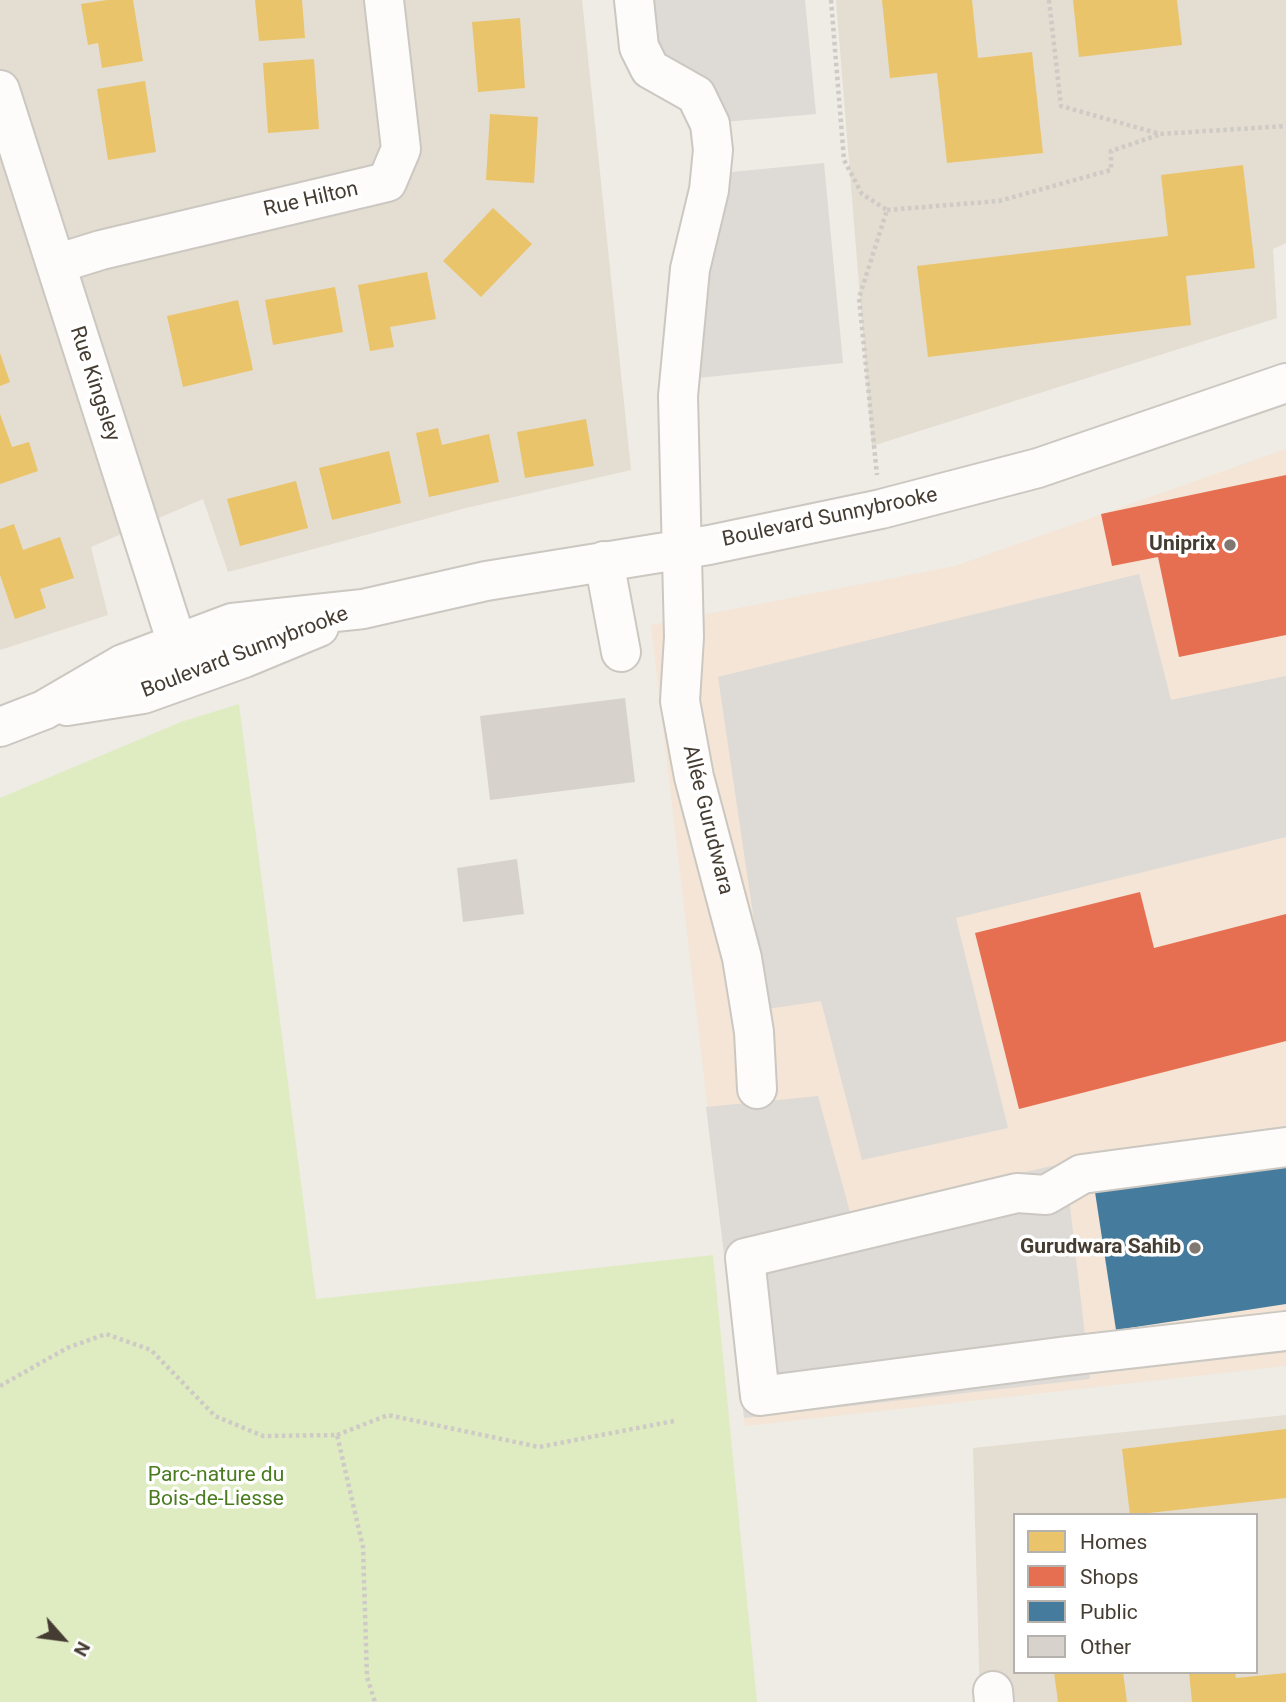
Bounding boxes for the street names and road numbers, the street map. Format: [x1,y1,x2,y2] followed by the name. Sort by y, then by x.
[261,177,361,223] street label: Rue Hilton
[64,323,124,445] street label: Rue Kingsley
[720,483,940,553] street label: Boulevard Sunnybrooke
[138,602,352,704] street label: Boulevard Sunnybrooke
[676,743,738,897] street label: Allée Gurudwara

